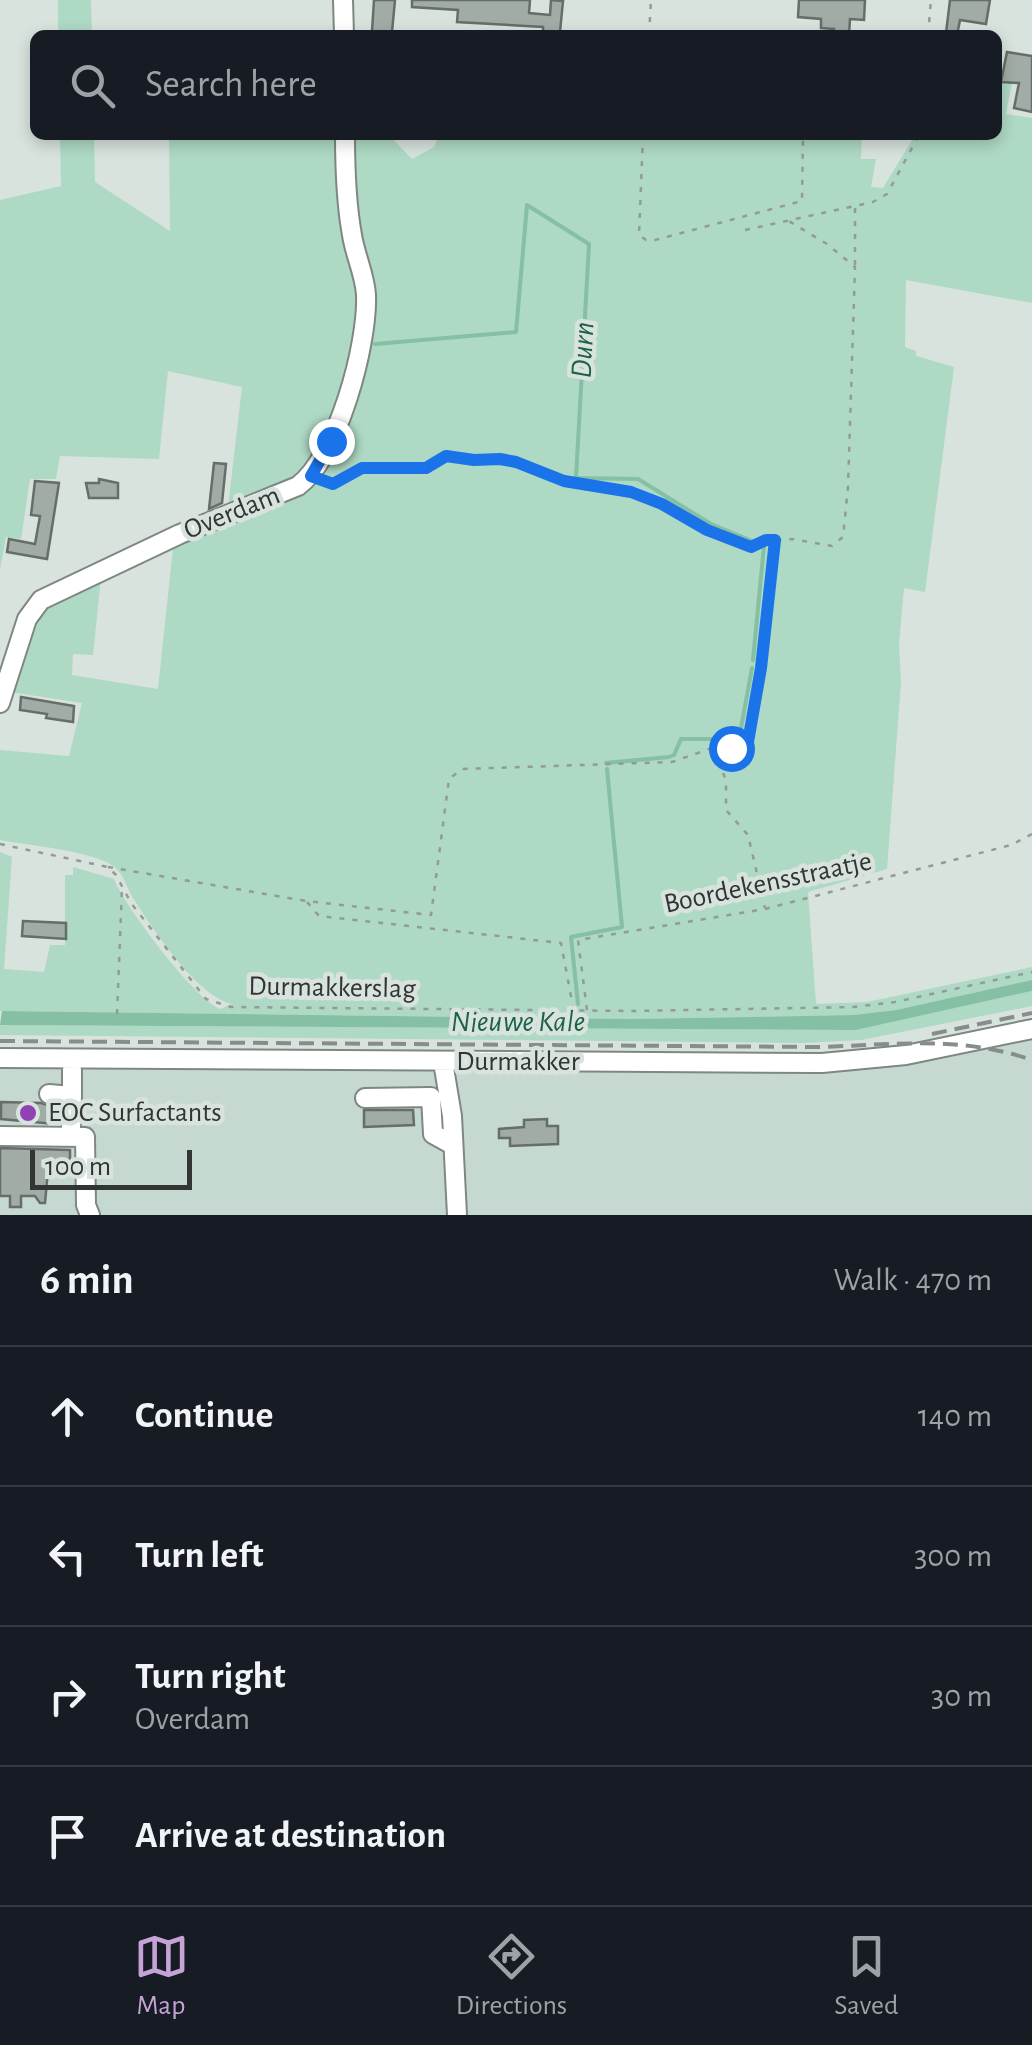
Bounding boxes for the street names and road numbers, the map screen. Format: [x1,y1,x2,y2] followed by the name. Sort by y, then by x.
[180,481,284,545] street label: Overdam
[662,847,874,919] street label: Boordekensstraatje
[248,973,416,1003] street label: Durmakkerslag
[456,1048,580,1076] street label: Durmakker

